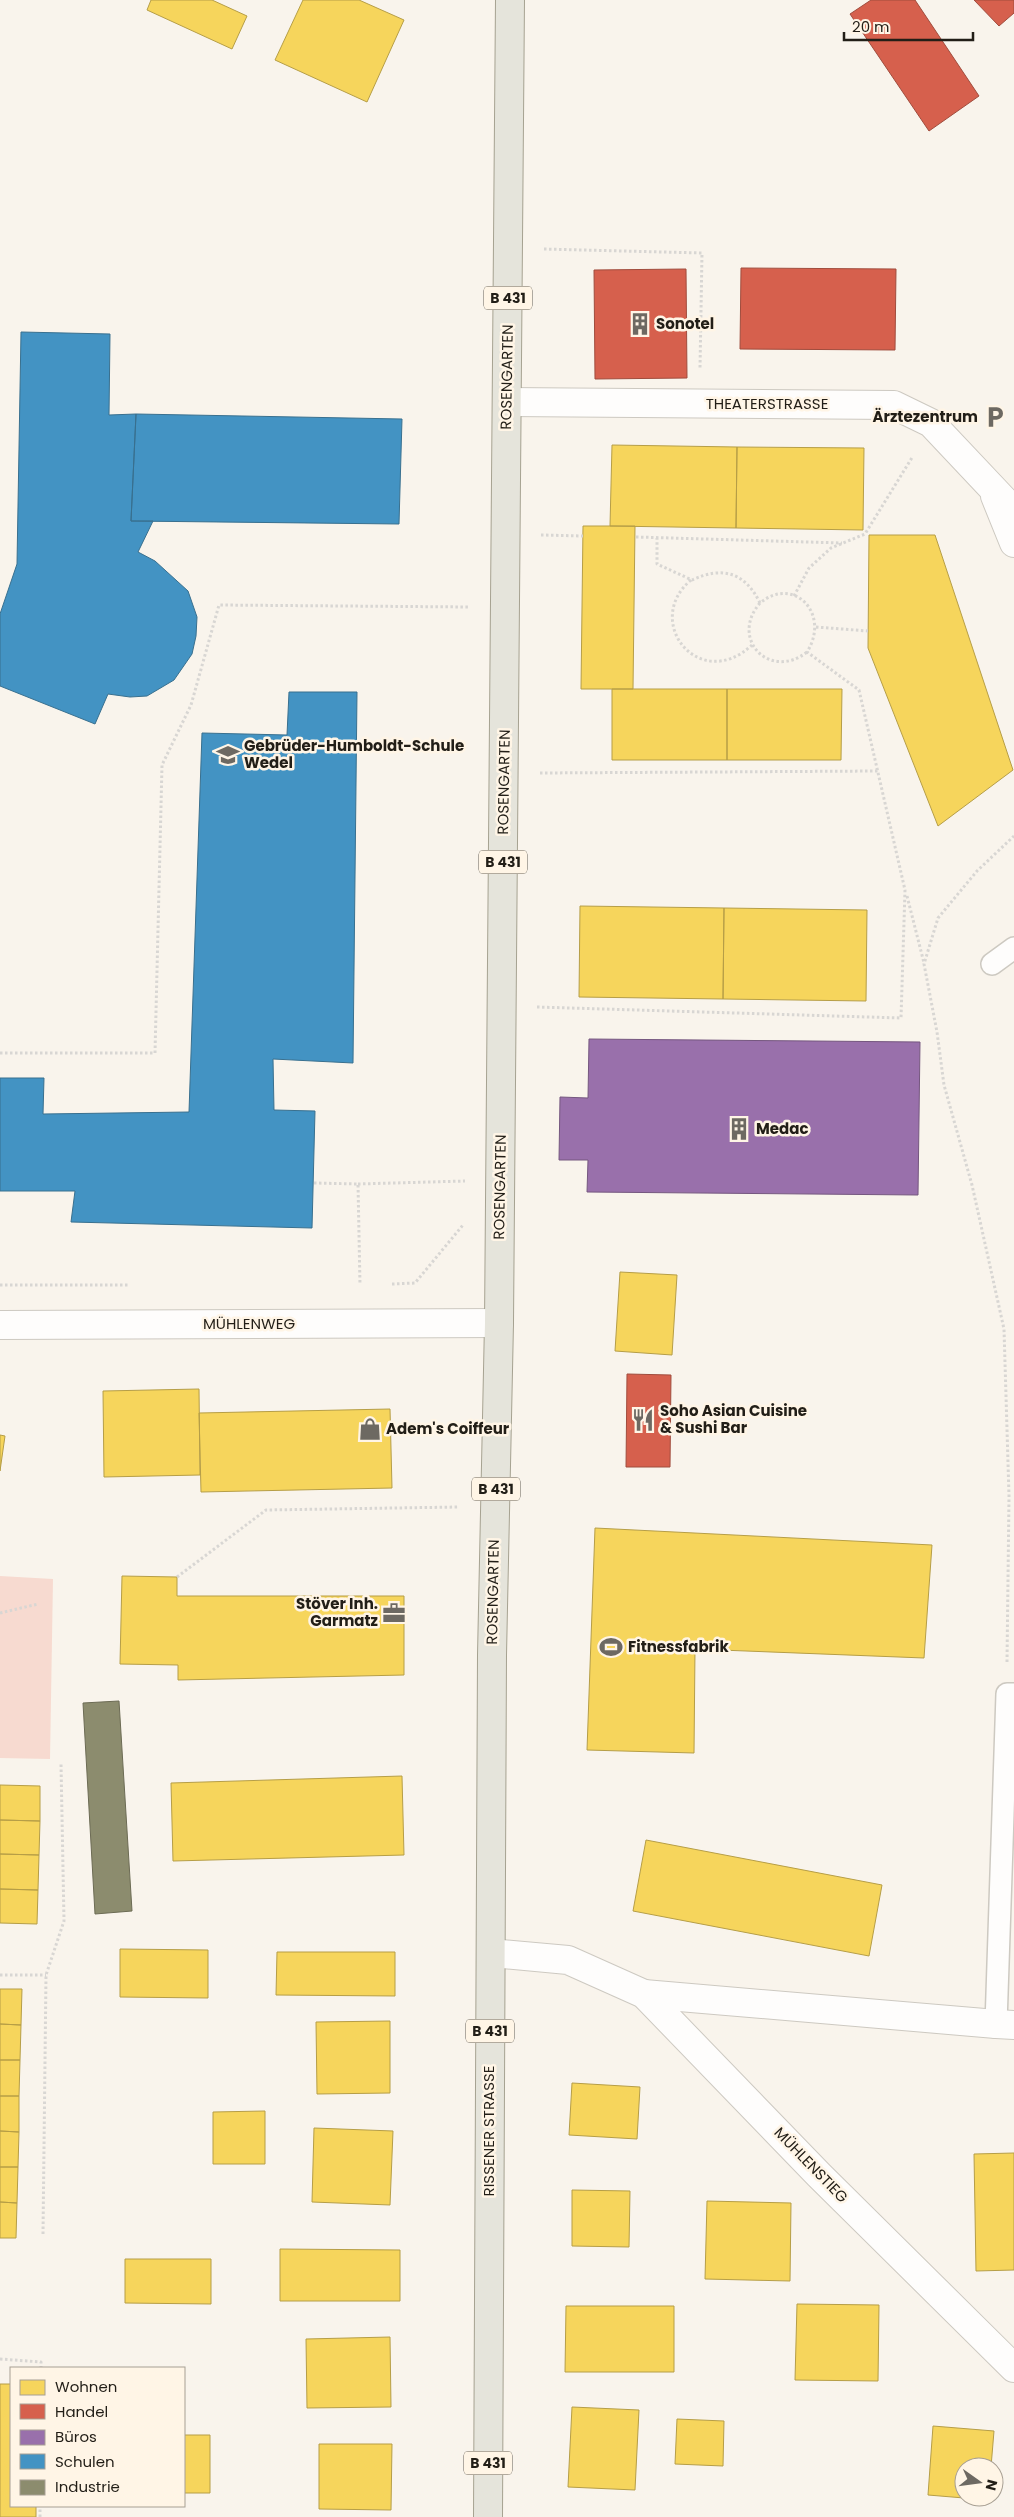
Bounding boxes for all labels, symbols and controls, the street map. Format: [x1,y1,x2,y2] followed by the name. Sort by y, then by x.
[844,10,973,42] scale bar
[852,16,890,37] text: 20 m
[484,286,532,310] road number: B 431
[627,311,653,337] building icon: Sonotel
[656,313,714,334] place label: Sonotel
[495,324,518,430] street label: ROSENGARTEN
[706,393,828,414] street label: THEATERSTRASSE
[982,404,1008,430] parking icon: Ärztezentrum
[872,406,978,427] place label: Ärztezentrum
[492,729,515,835] street label: ROSENGARTEN
[244,735,464,773] place label: Gebrüder-Humboldt-Schule Wedel
[215,742,241,768] school or university icon: Gebrüder-Humboldt-Schule Wedel
[479,850,527,874] road number: B 431
[726,1116,752,1142] building icon: Medac
[756,1118,808,1139] place label: Medac
[488,1134,511,1240] street label: ROSENGARTEN
[203,1313,295,1334] street label: MÜHLENWEG
[660,1400,807,1438] place label: Soho Asian Cuisine & Sushi Bar
[630,1407,656,1433] restaurant icon: Soho Asian Cuisine & Sushi Bar
[357,1416,383,1442] shop icon: Adem's Coiffeur
[386,1418,510,1439] place label: Adem's Coiffeur
[472,1478,520,1500] road number: B 431
[481,1539,504,1645] street label: ROSENGARTEN
[296,1593,378,1631] place label: Stöver Inh. Garmatz
[381,1600,407,1626] office icon: Stöver Inh. Garmatz
[598,1634,624,1660] sports icon: Fitnessfabrik
[628,1636,729,1657] place label: Fitnessfabrik
[466,2020,514,2042] road number: B 431
[478,2066,499,2196] street label: RISSENER STRASSE
[770,2122,853,2207] street label: MÜHLENSTIEG
[10,2367,185,2507] legend
[55,2376,117,2397] text: Wohnen
[55,2401,108,2422] text: Handel
[55,2426,97,2447] text: Büros
[55,2451,115,2472] text: Schulen
[464,2452,512,2474] road number: B 431
[954,2457,1004,2507] north arrow
[55,2476,120,2497] text: Industrie
[981,2478,1003,2493] text: N

